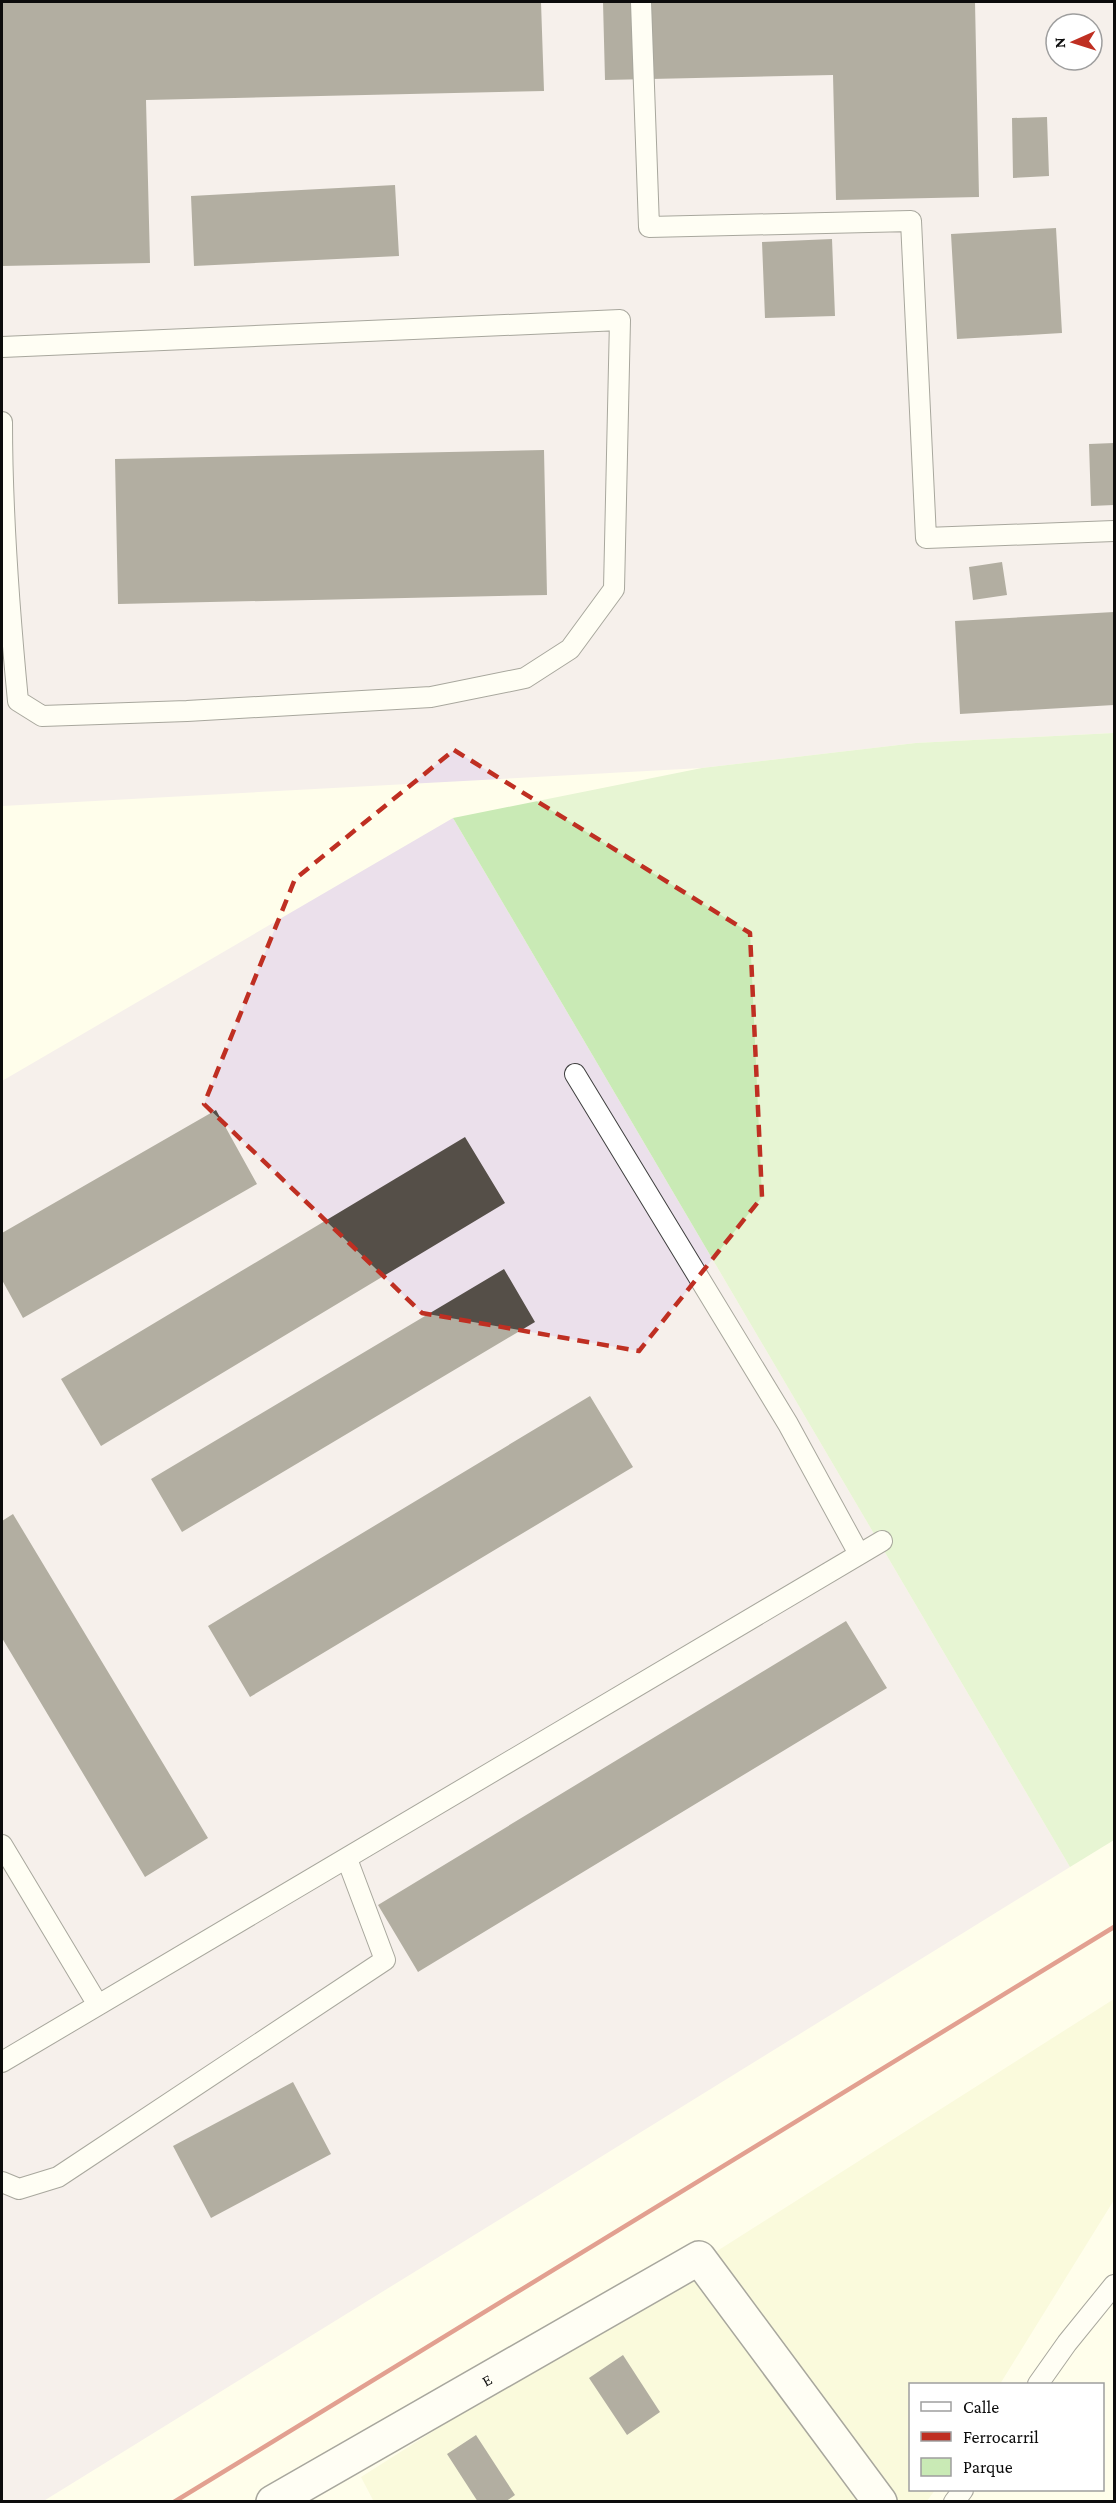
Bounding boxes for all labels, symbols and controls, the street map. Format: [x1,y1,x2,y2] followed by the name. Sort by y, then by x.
[1044,12,1104,72] north arrow
[1051,37,1068,49] text: N
[479,2370,495,2390] street label: E
[909,2383,1104,2491] legend
[963,2397,999,2417] text: Calle
[963,2427,1039,2447] text: Ferrocarril
[963,2457,1013,2477] text: Parque

